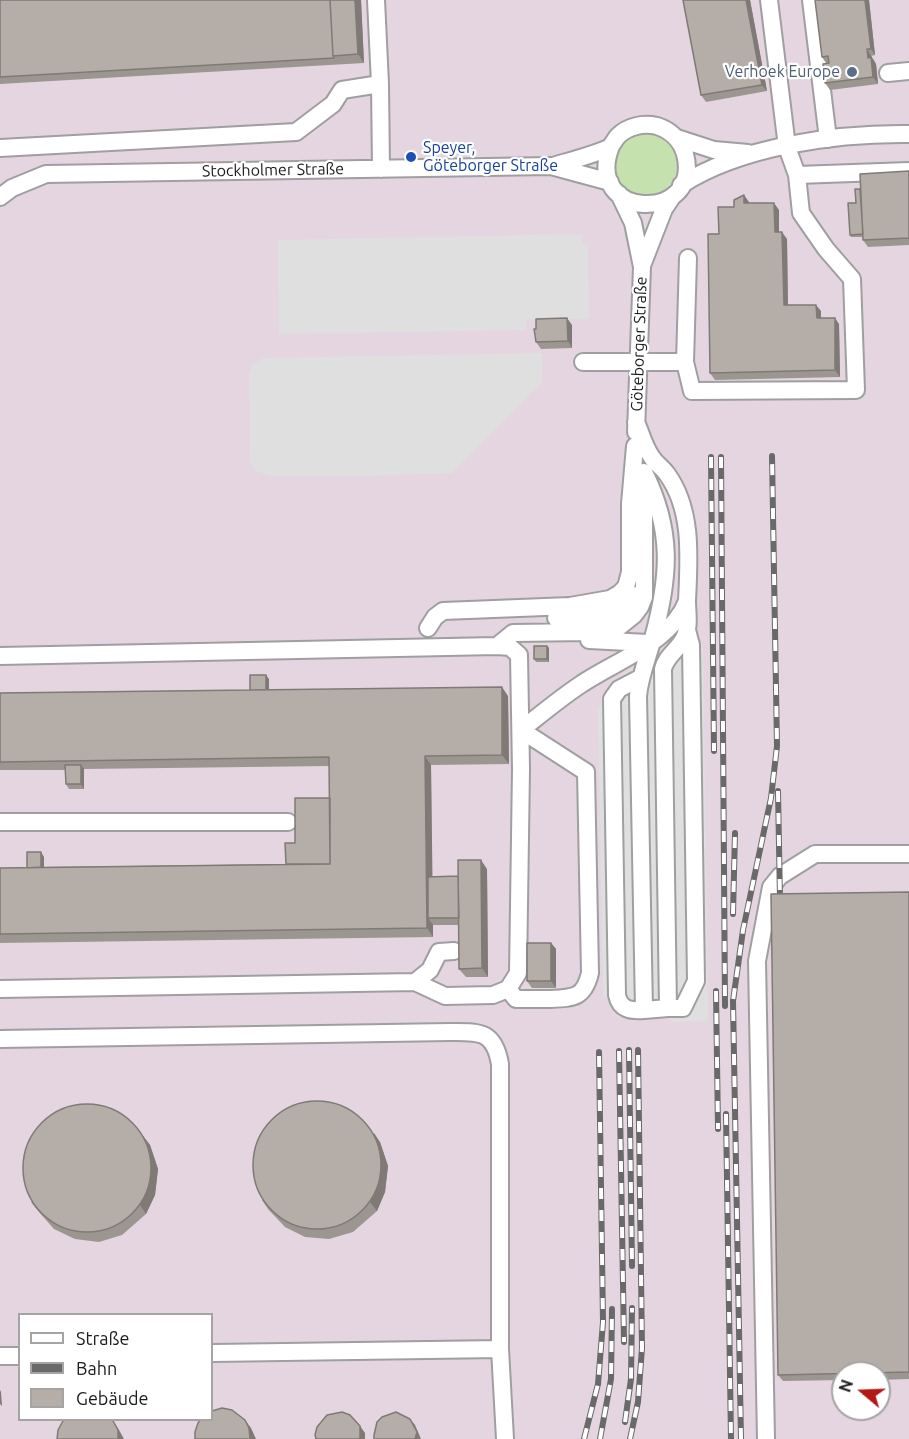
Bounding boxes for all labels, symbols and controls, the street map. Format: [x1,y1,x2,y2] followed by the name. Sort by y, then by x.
[725,62,840,82] place label: Verhoek Europe
[845,65,859,79] marker: Verhoek Europe
[423,138,558,176] place label: Speyer, Göteborger Straße
[404,150,418,164] marker: Speyer, Göteborger Straße
[202,159,344,181] street label: Stockholmer Straße
[627,276,651,412] street label: Göteborger Straße
[18,1313,213,1421] legend
[76,1328,129,1348] text: Straße
[76,1358,117,1378] text: Bahn
[831,1361,891,1421] north arrow
[835,1377,856,1394] text: N
[76,1388,148,1408] text: Gebäude

